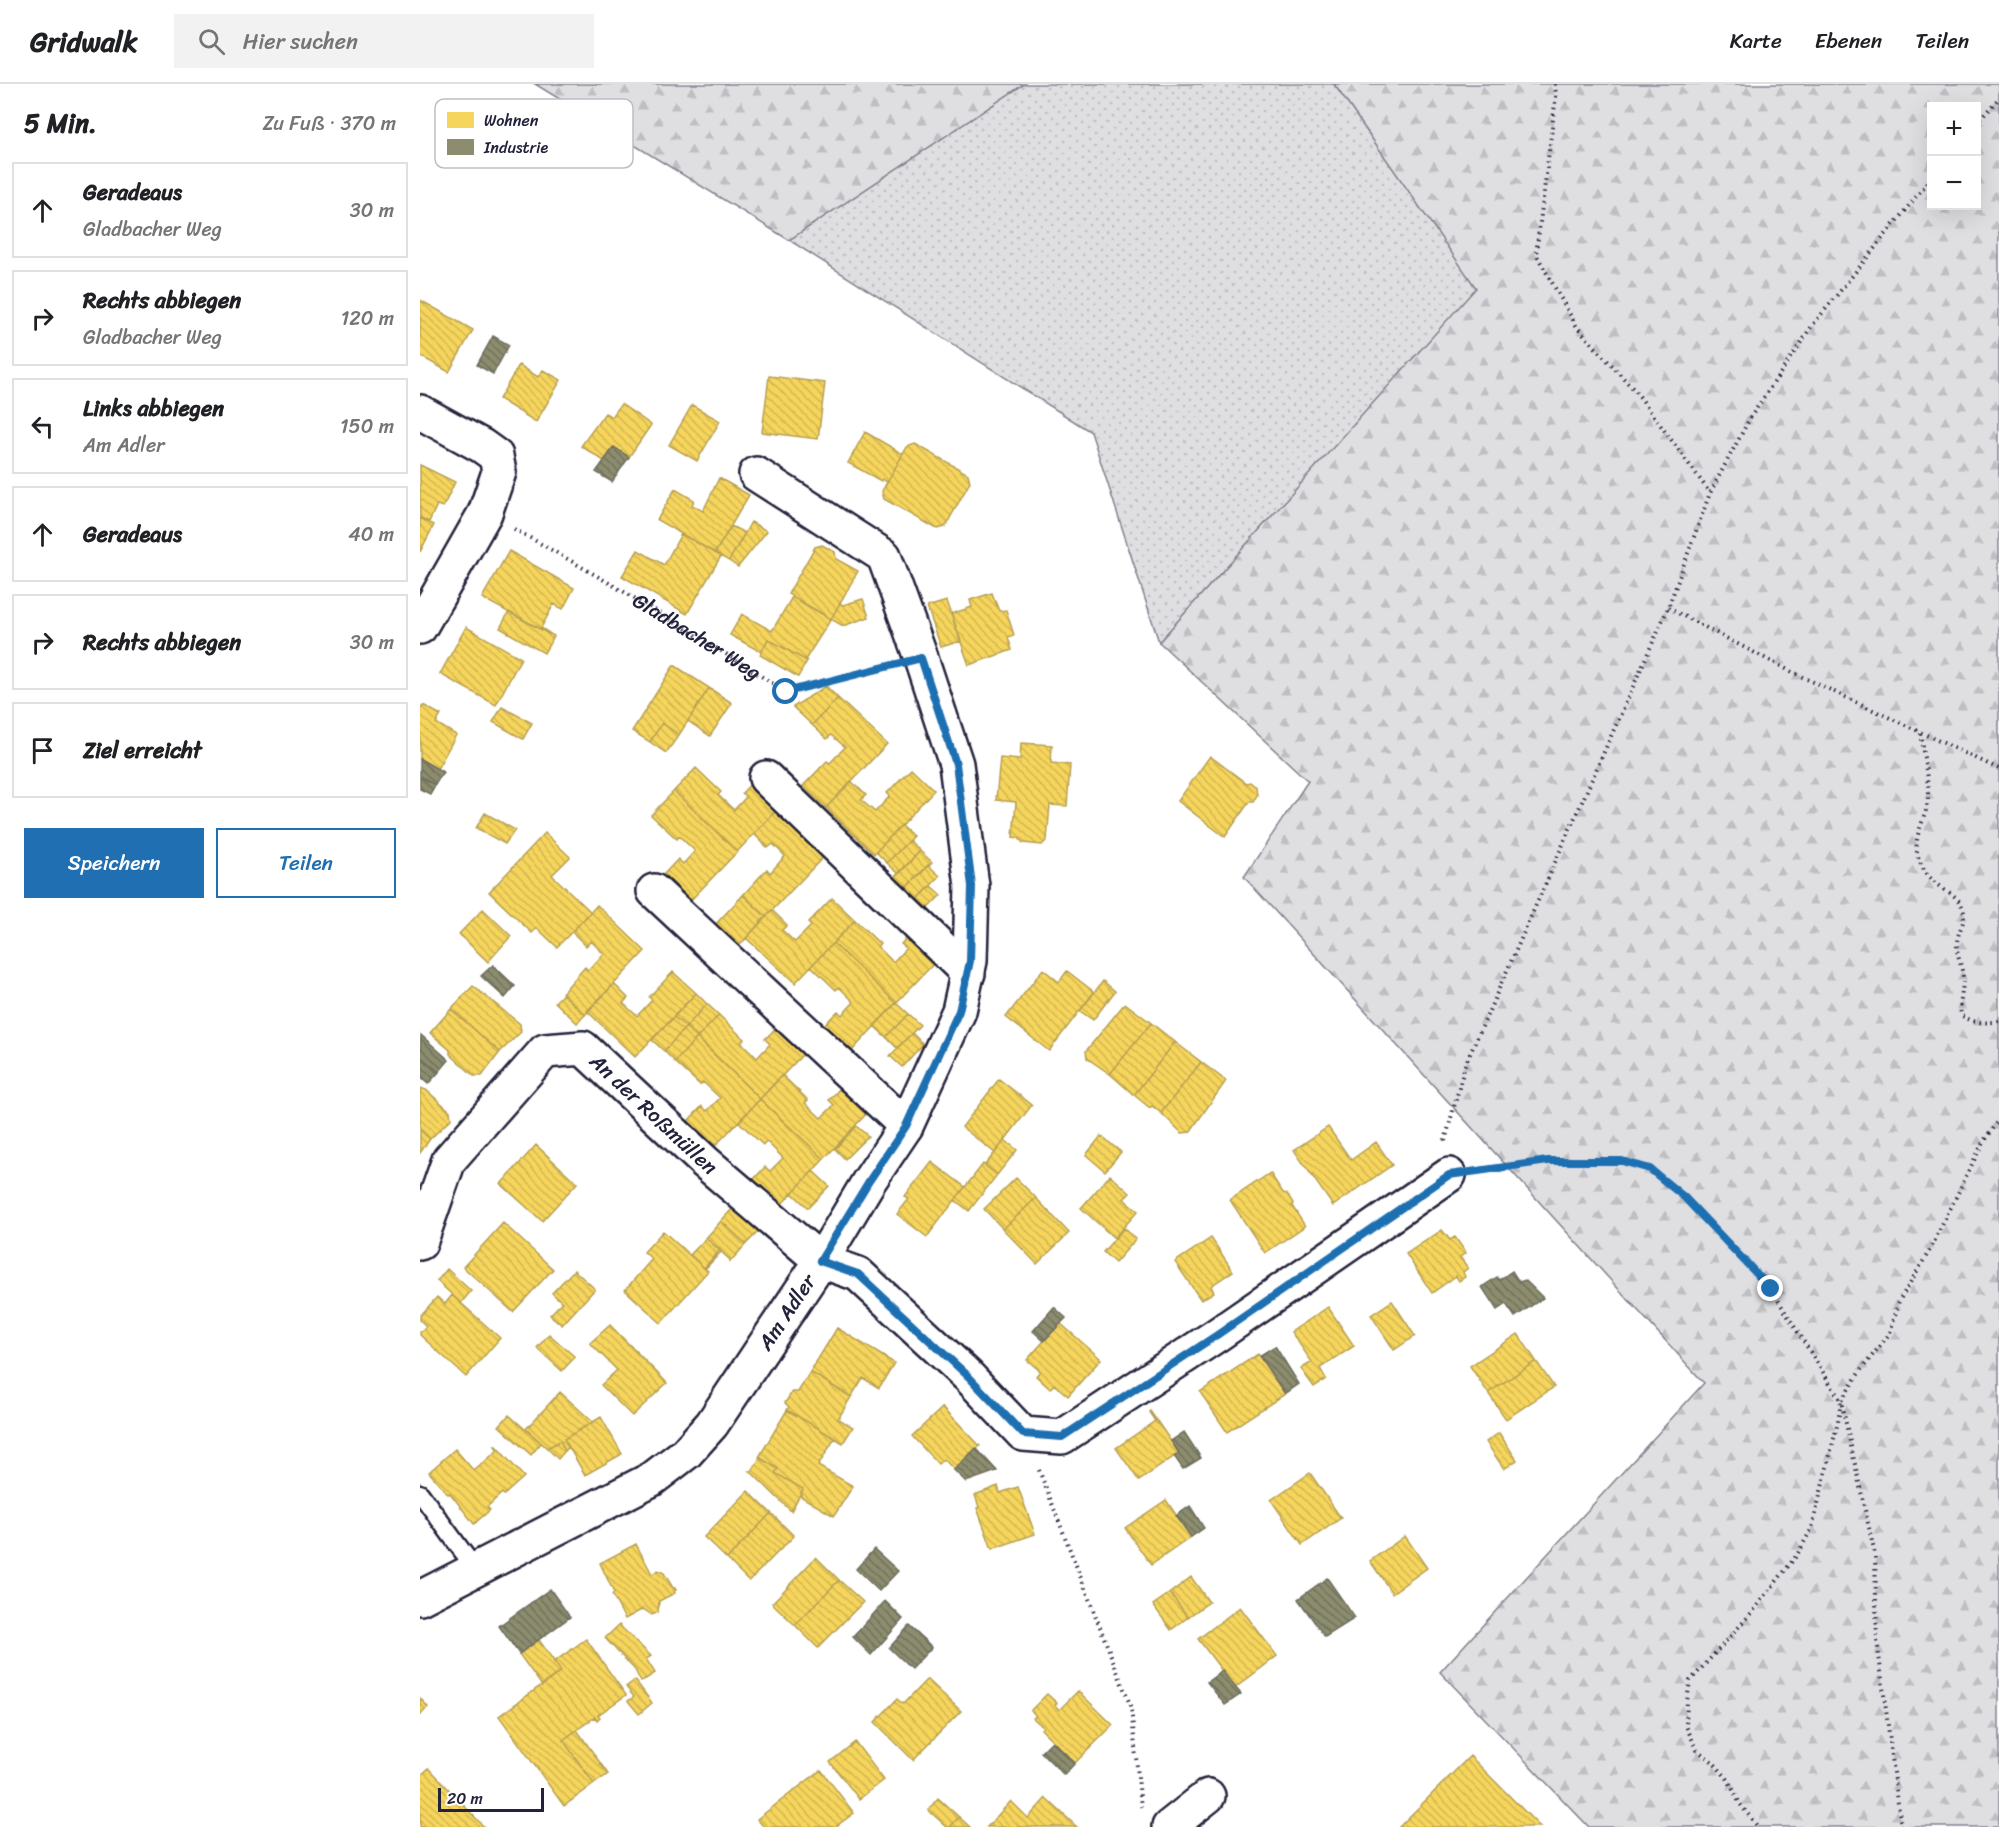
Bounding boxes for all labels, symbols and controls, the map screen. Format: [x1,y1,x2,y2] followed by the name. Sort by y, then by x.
[174,14,594,68] search box
[30,17,138,66] text: Gridwalk
[243,22,358,61] text: Hier suchen
[1730,22,1782,60] text: Karte
[1815,22,1882,60] text: Ebenen
[1915,22,1969,60] text: Teilen
[195,25,228,58] icon: search
[435,99,633,168] legend
[24,100,97,146] text: 5 Min.
[1927,102,1981,210] map controls
[1927,102,1981,156] button: +
[262,106,396,141] text: Zu Fuß · 370 m
[484,106,539,135] text: Wohnen
[483,133,548,162] text: Industrie
[1927,156,1981,210] button: −
[83,173,182,212] text: Geradeaus
[350,193,394,228] text: 30 m
[26,194,59,227] icon: ahead
[83,212,222,247] text: Gladbacher Weg
[83,281,241,320] text: Rechts abbiegen
[341,301,394,336] text: 120 m
[26,302,59,335] icon: right
[83,320,222,355] text: Gladbacher Weg
[83,389,224,428] text: Links abbiegen
[340,409,394,444] text: 150 m
[26,410,59,443] icon: left
[83,428,164,463] text: Am Adler
[83,515,182,554] text: Geradeaus
[348,517,394,552] text: 40 m
[26,518,59,551] icon: ahead
[625,582,769,691] street label: Gladbacher Weg
[83,623,241,662] text: Rechts abbiegen
[350,625,394,660] text: 30 m
[26,626,59,659] icon: right
[772,678,798,704] route start
[83,731,202,770] text: Ziel erreicht
[26,734,59,767] icon: arrive
[24,828,204,898] button: Speichern
[216,828,396,898] button: Teilen
[580,1043,727,1185] street label: An der Roßmüllen
[747,1265,827,1359] street label: Am Adler
[1757,1275,1783,1301] route end
[447,1784,483,1813] text: 20 m
[438,1785,544,1812] scale bar

